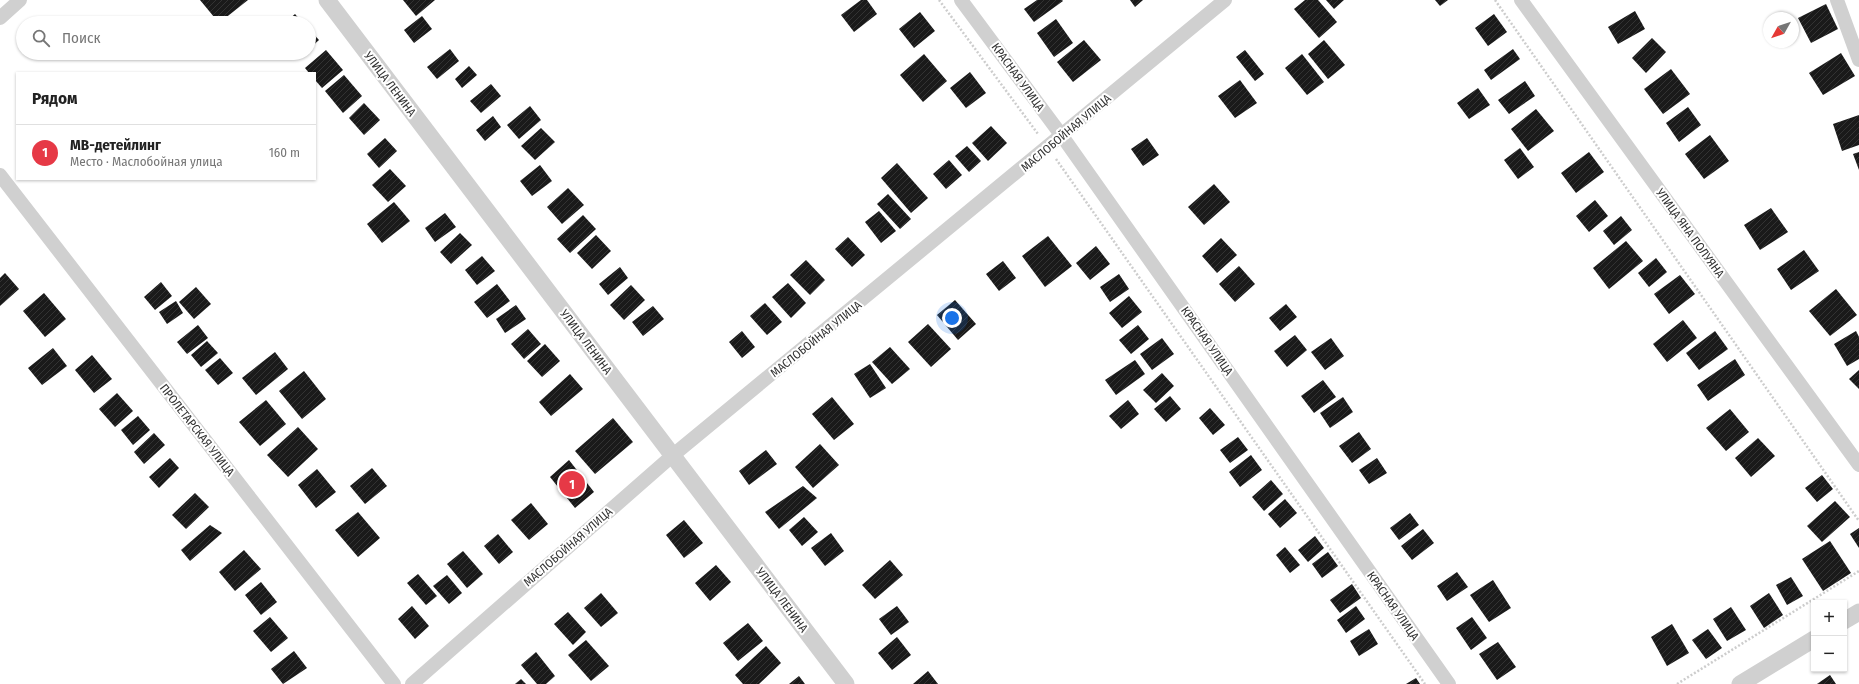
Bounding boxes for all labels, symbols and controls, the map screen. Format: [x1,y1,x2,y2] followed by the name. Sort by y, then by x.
[1763,12,1799,48] north arrow
[16,16,316,60] search box
[30,27,52,49] icon: search
[62,29,100,47] text: Поиск
[989,40,1048,114] street label: КРАСНАЯ УЛИЦА
[361,48,419,120] street label: УЛИЦА ЛЕНИНА
[32,88,77,109] text: Рядом
[1018,90,1114,175] street label: МАСЛОБОЙНАЯ УЛИЦА
[70,136,161,154] text: MB-детейлинг
[42,145,48,160] text: 1
[269,145,300,160] text: 160 m
[70,154,223,169] text: Место · Маслобойная улица
[1652,185,1727,281] street label: УЛИЦА ЯНА ПОЛУЯНА
[767,297,865,380] street label: МАСЛОБОЙНАЯ УЛИЦА
[1178,304,1236,379] street label: КРАСНАЯ УЛИЦА
[557,306,615,378] street label: УЛИЦА ЛЕНИНА
[942,308,962,328] your location
[157,381,238,479] street label: ПРОЛЕТАРСКАЯ УЛИЦА
[559,469,585,499] pin: 1
[520,503,616,589] street label: МАСЛОБОЙНАЯ УЛИЦА
[753,564,811,636] street label: УЛИЦА ЛЕНИНА
[1364,569,1422,644] street label: КРАСНАЯ УЛИЦА
[1811,600,1847,672] map controls
[1811,600,1847,636] button: +
[1811,636,1847,672] button: −

